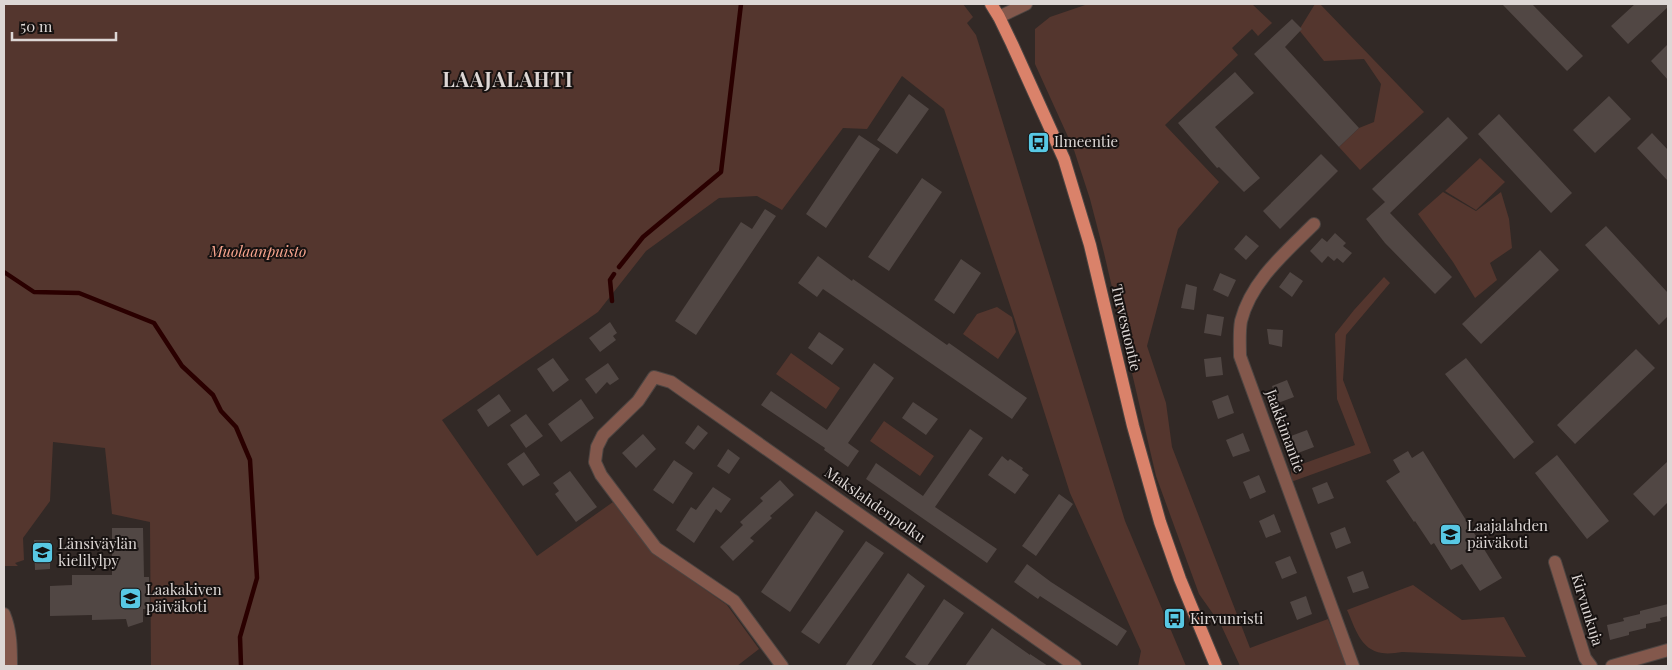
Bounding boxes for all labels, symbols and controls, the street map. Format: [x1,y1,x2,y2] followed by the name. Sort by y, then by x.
[12,10,116,42] scale bar
[20,16,53,36] text: 50 m
[443,65,573,92] district label: LAAJALAHTI
[1026,130,1050,154] bus stop icon: Ilmeentie
[1054,131,1118,151] place label: Ilmeentie
[209,241,306,261] park label: Muolaanpuisto
[1107,282,1147,373] street label: Turvesuontie
[1261,385,1310,475] street label: Jaakkimantie
[821,462,930,547] street label: Makslahdenpolku
[1467,515,1548,552] place label: Laajalahden päiväkoti
[1439,523,1463,547] school or university icon: Laajalahden päiväkoti
[58,533,137,570] place label: Länsiväylän kielilylpy
[30,541,54,565] school or university icon: Länsiväylän kielilylpy
[1568,571,1609,649] street label: Kirvunkuja
[146,579,222,616] place label: Laakakiven päiväkoti
[118,587,142,611] school or university icon: Laakakiven päiväkoti
[1162,607,1186,631] bus stop icon: Kirvunristi
[1190,608,1264,628] place label: Kirvunristi

